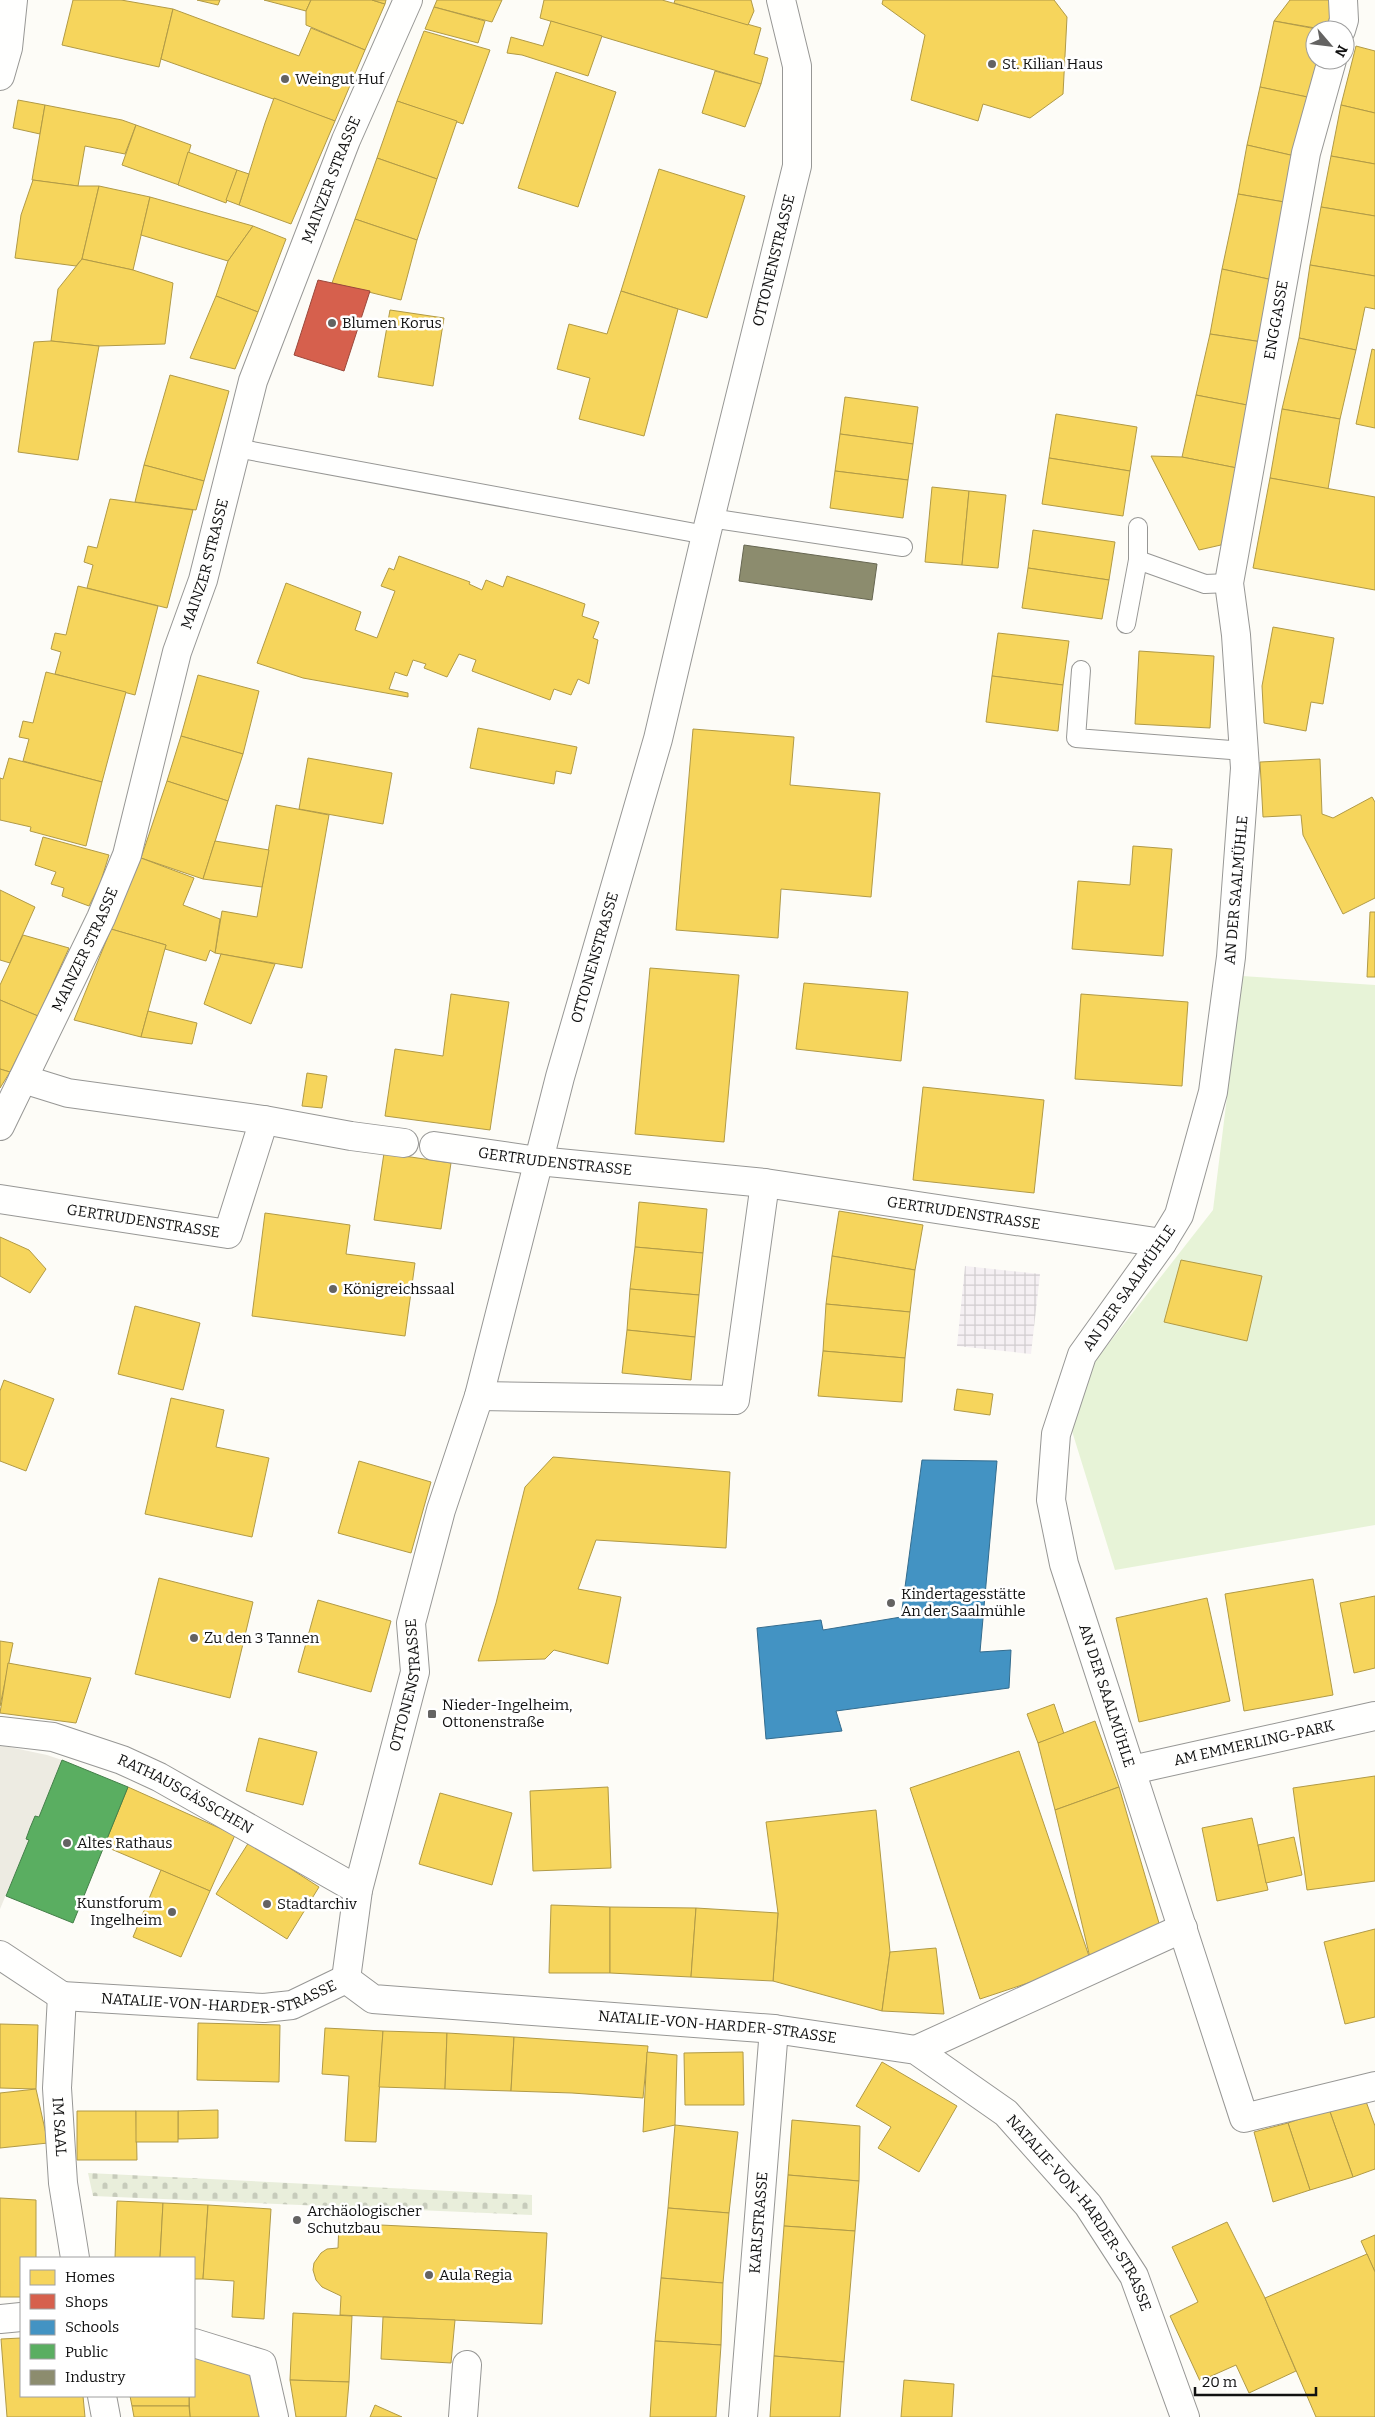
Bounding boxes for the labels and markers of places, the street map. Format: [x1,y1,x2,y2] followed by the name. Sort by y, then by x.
[1002,55,1103,73] place label: St. Kilian Haus
[986,58,998,70] marker: St. Kilian Haus
[295,70,386,88] place label: Weingut Huf
[279,73,291,85] marker: Weingut Huf
[342,314,442,332] place label: Blumen Korus
[326,317,338,329] marker: Blumen Korus
[343,1280,455,1298] place label: Königreichssaal
[327,1283,339,1295] marker: Königreichssaal
[901,1585,1026,1620] place label: Kindertagesstätte An der Saalmühle
[885,1597,897,1609] marker: Kindertagesstätte An der Saalmühle
[204,1629,320,1647] place label: Zu den 3 Tannen
[188,1632,200,1644] marker: Zu den 3 Tannen
[442,1696,572,1731] place label: Nieder-Ingelheim, Ottonenstraße
[426,1708,438,1720] marker: Nieder-Ingelheim, Ottonenstraße
[77,1834,172,1852] place label: Altes Rathaus
[61,1837,73,1849] marker: Altes Rathaus
[77,1894,163,1929] place label: Kunstforum Ingelheim
[277,1895,357,1913] place label: Stadtarchiv
[261,1898,273,1910] marker: Stadtarchiv
[166,1906,178,1918] marker: Kunstforum Ingelheim
[307,2202,422,2237] place label: Archäologischer Schutzbau
[291,2214,303,2226] marker: Archäologischer Schutzbau
[439,2266,512,2284] place label: Aula Regia
[423,2269,435,2281] marker: Aula Regia

